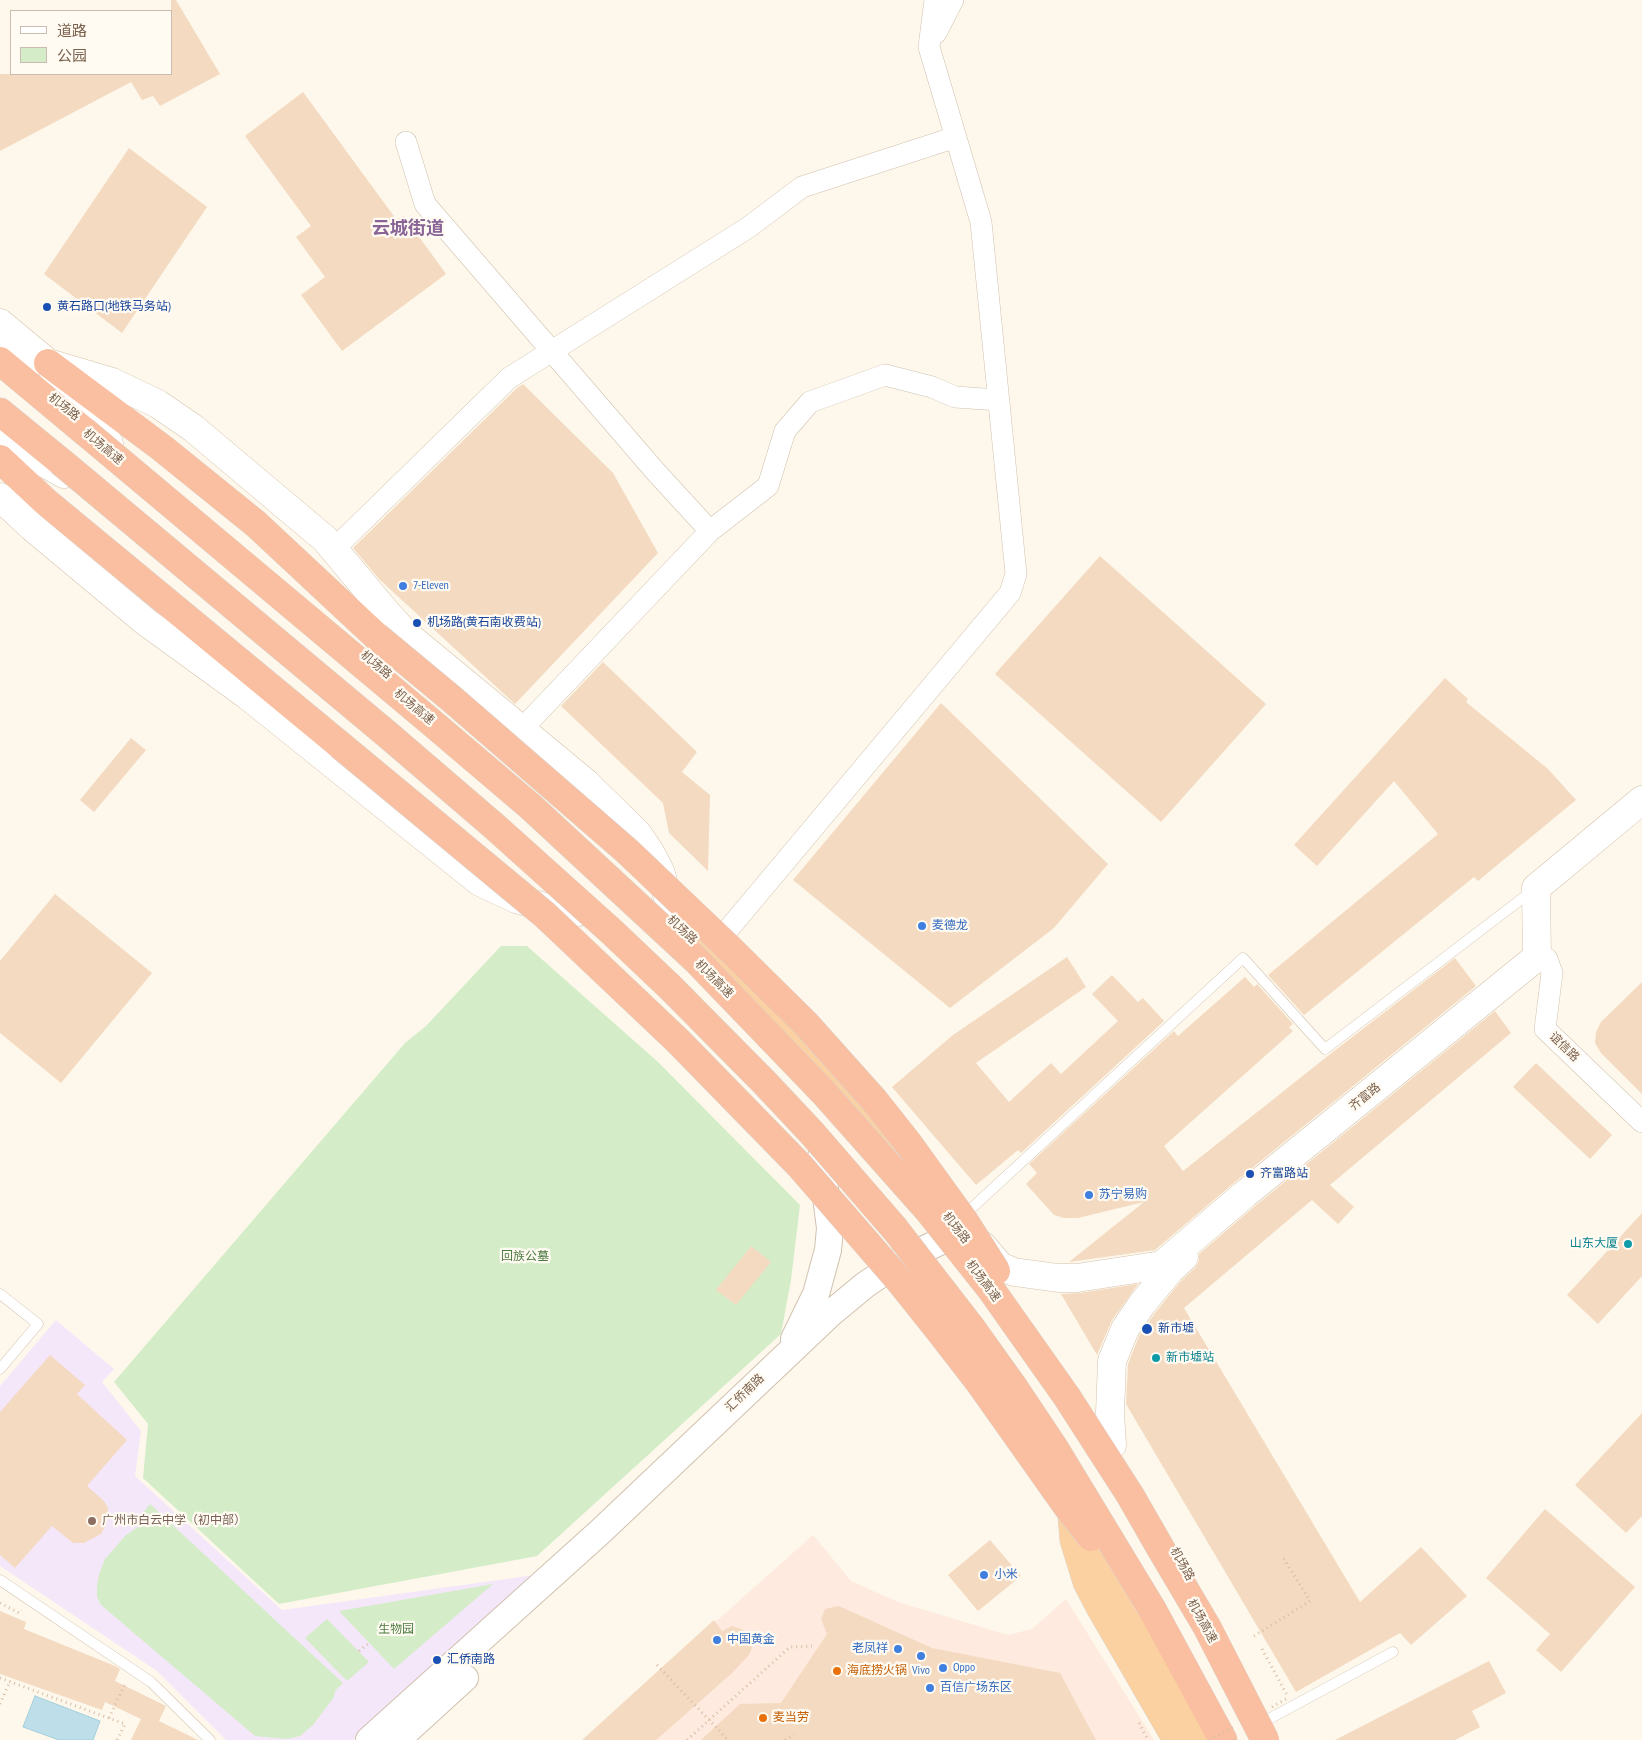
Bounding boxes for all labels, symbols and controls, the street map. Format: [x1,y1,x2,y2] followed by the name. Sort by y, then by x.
[10,10,172,75] legend
[57,21,87,40] text: 道路
[57,46,87,65] text: 公园
[372,218,444,240] district label: 云城街道
[57,300,171,314] place label: 黄石路口(地铁马务站)
[41,301,53,313] marker: 黄石路口(地铁马务站)
[45,390,83,424] street label: 机场路
[80,426,126,468] street label: 机场高速
[413,579,449,593] place label: 7-Eleven
[397,580,409,592] marker: 7-Eleven
[427,616,541,630] place label: 机场路(黄石南收费站)
[411,617,423,629] marker: 机场路(黄石南收费站)
[358,648,394,682] street label: 机场路
[391,686,437,728] street label: 机场高速
[664,912,700,948] street label: 机场路
[932,919,968,933] place label: 麦德龙
[916,920,928,932] marker: 麦德龙
[692,957,736,1001] street label: 机场高速
[1546,1029,1582,1065] street label: 谊信路
[1346,1080,1384,1114] street label: 齐富路
[1260,1167,1308,1181] place label: 齐富路站
[1244,1168,1256,1180] marker: 齐富路站
[1099,1188,1147,1202] place label: 苏宁易购
[1083,1189,1095,1201] marker: 苏宁易购
[939,1209,973,1247] street label: 机场路
[1570,1237,1618,1251] place label: 山东大厦
[1622,1238,1634,1250] marker: 山东大厦
[501,1250,549,1264] park label: 回族公墓
[963,1257,1003,1305] street label: 机场高速
[1140,1322,1154,1336] marker: 新市墟
[1158,1322,1194,1336] place label: 新市墟
[1166,1351,1214,1365] place label: 新市墟站
[1150,1352,1162,1364] marker: 新市墟站
[723,1371,767,1415] street label: 汇侨南路
[102,1514,246,1528] place label: 广州市白云中学（初中部）
[86,1515,98,1527] marker: 广州市白云中学（初中部）
[1167,1545,1197,1583] street label: 机场路
[994,1568,1018,1582] place label: 小米
[978,1569,990,1581] marker: 小米
[1184,1597,1220,1645] street label: 机场高速
[378,1623,414,1637] park label: 生物园
[727,1633,775,1647] place label: 中国黄金
[711,1634,723,1646] marker: 中国黄金
[852,1642,888,1656] place label: 老凤祥
[892,1643,904,1655] marker: 老凤祥
[915,1650,927,1662] marker: Vivo
[447,1653,495,1667] place label: 汇侨南路
[431,1654,443,1666] marker: 汇侨南路
[953,1661,975,1675] place label: Oppo
[937,1662,949,1674] marker: Oppo
[847,1664,907,1678] place label: 海底捞火锅
[912,1664,930,1678] place label: Vivo
[831,1665,843,1677] marker: 海底捞火锅
[940,1681,1012,1695] place label: 百信广场东区
[924,1682,936,1694] marker: 百信广场东区
[773,1711,809,1725] place label: 麦当劳
[757,1712,769,1724] marker: 麦当劳

